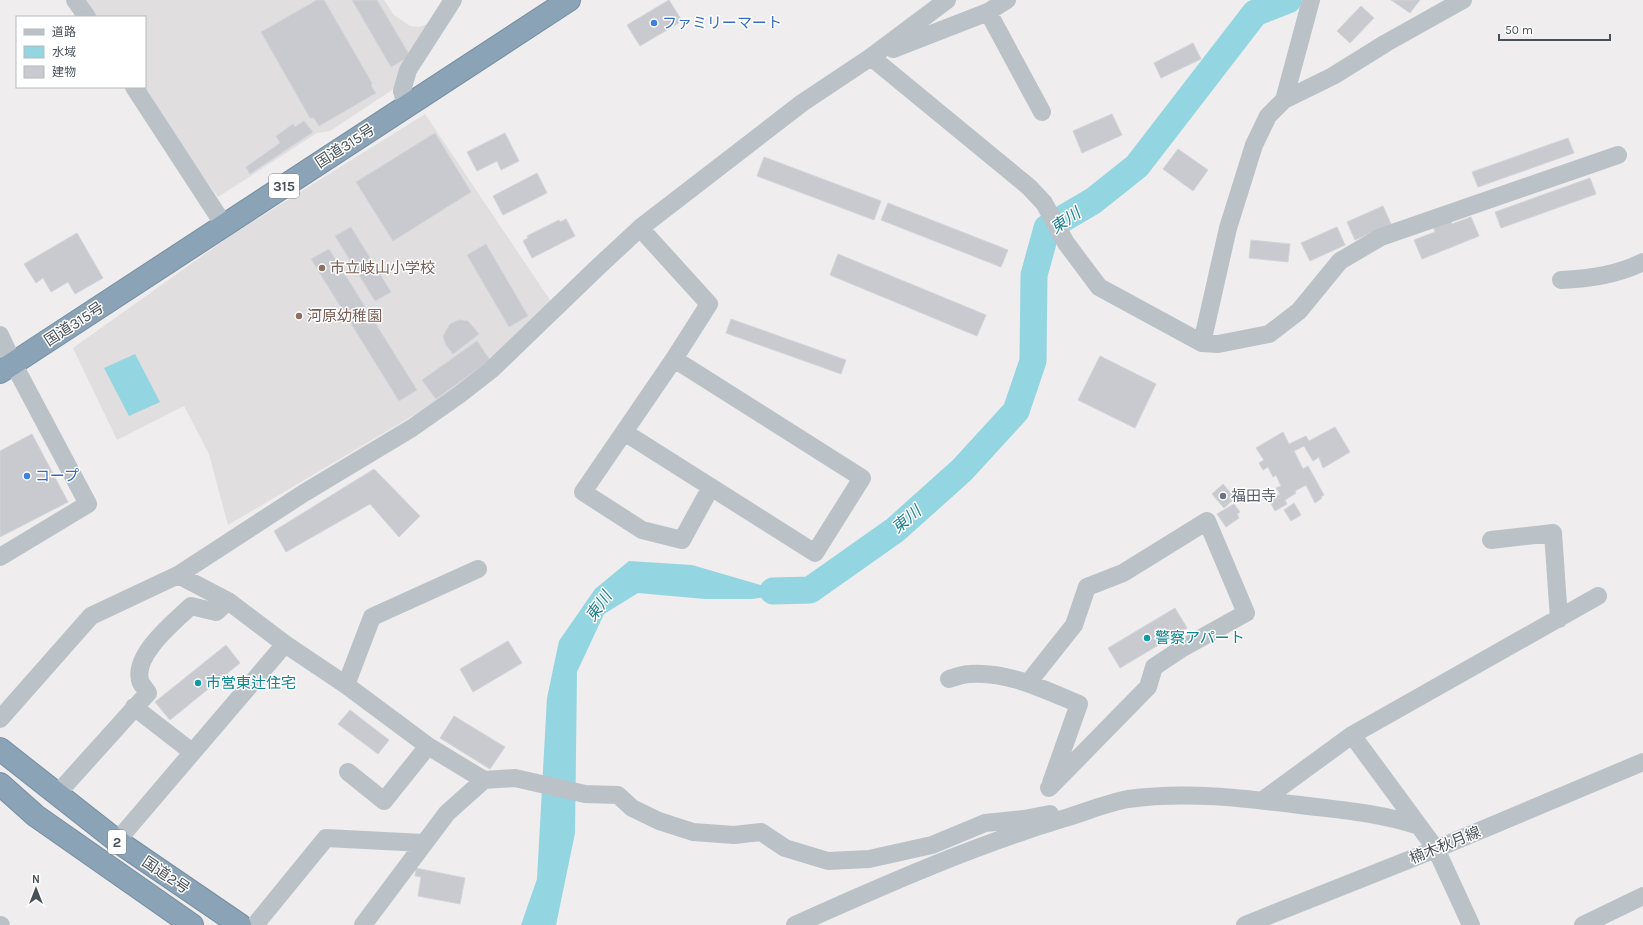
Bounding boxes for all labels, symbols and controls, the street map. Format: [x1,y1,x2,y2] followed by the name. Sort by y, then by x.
[662,14,782,32] place label: ファミリーマート
[16,16,146,88] legend
[1499,16,1610,42] scale bar
[649,18,659,28] marker: ファミリーマート
[1505,23,1533,37] text: 50 m
[52,25,76,39] text: 道路
[52,45,76,59] text: 水域
[52,65,76,79] text: 建物
[312,120,378,172] street label: 国道315号
[269,174,299,198] road number: 315
[1047,202,1085,237] water label: 東川
[330,259,435,277] place label: 市立岐山小学校
[317,263,327,273] marker: 市立岐山小学校
[41,298,107,350] street label: 国道315号
[307,307,382,325] place label: 河原幼稚園
[294,311,304,321] marker: 河原幼稚園
[35,467,79,485] place label: コープ
[22,471,32,481] marker: コープ
[1231,487,1276,505] place label: 福田寺
[1218,491,1228,501] marker: 福田寺
[888,501,926,537] water label: 東川
[581,586,617,625] water label: 東川
[1155,629,1245,647] place label: 警察アパート
[1142,633,1152,643] marker: 警察アパート
[206,674,296,692] place label: 市営東辻住宅
[193,678,203,688] marker: 市営東辻住宅
[1407,823,1483,867] street label: 楠木秋月線
[108,830,126,854] road number: 2
[139,853,193,897] street label: 国道2号
[16,869,56,909] north arrow
[32,873,40,886] text: N

